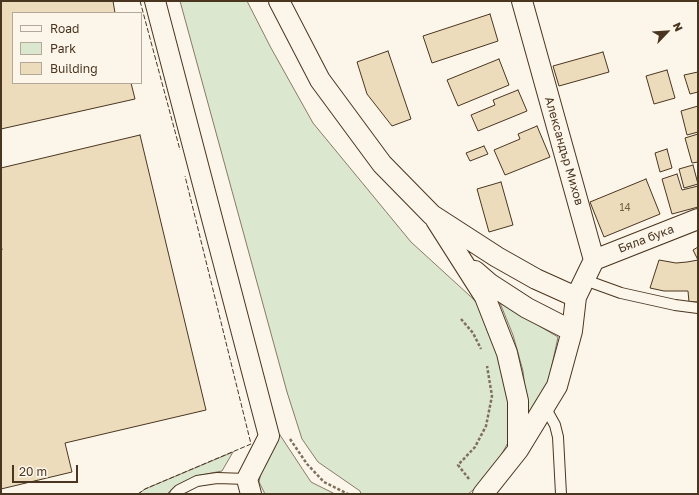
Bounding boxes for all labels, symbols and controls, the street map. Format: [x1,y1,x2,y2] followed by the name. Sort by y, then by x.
[12,12,142,84] legend
[647,12,687,52] north arrow
[671,20,686,33] text: N
[50,21,79,36] text: Road
[50,41,76,56] text: Park
[50,61,98,76] text: Building
[542,95,586,207] street label: Александър Михов
[620,202,630,214] house number: 14
[616,222,676,256] street label: Бяла бука
[14,457,80,483] scale bar
[19,464,47,479] text: 20 m

